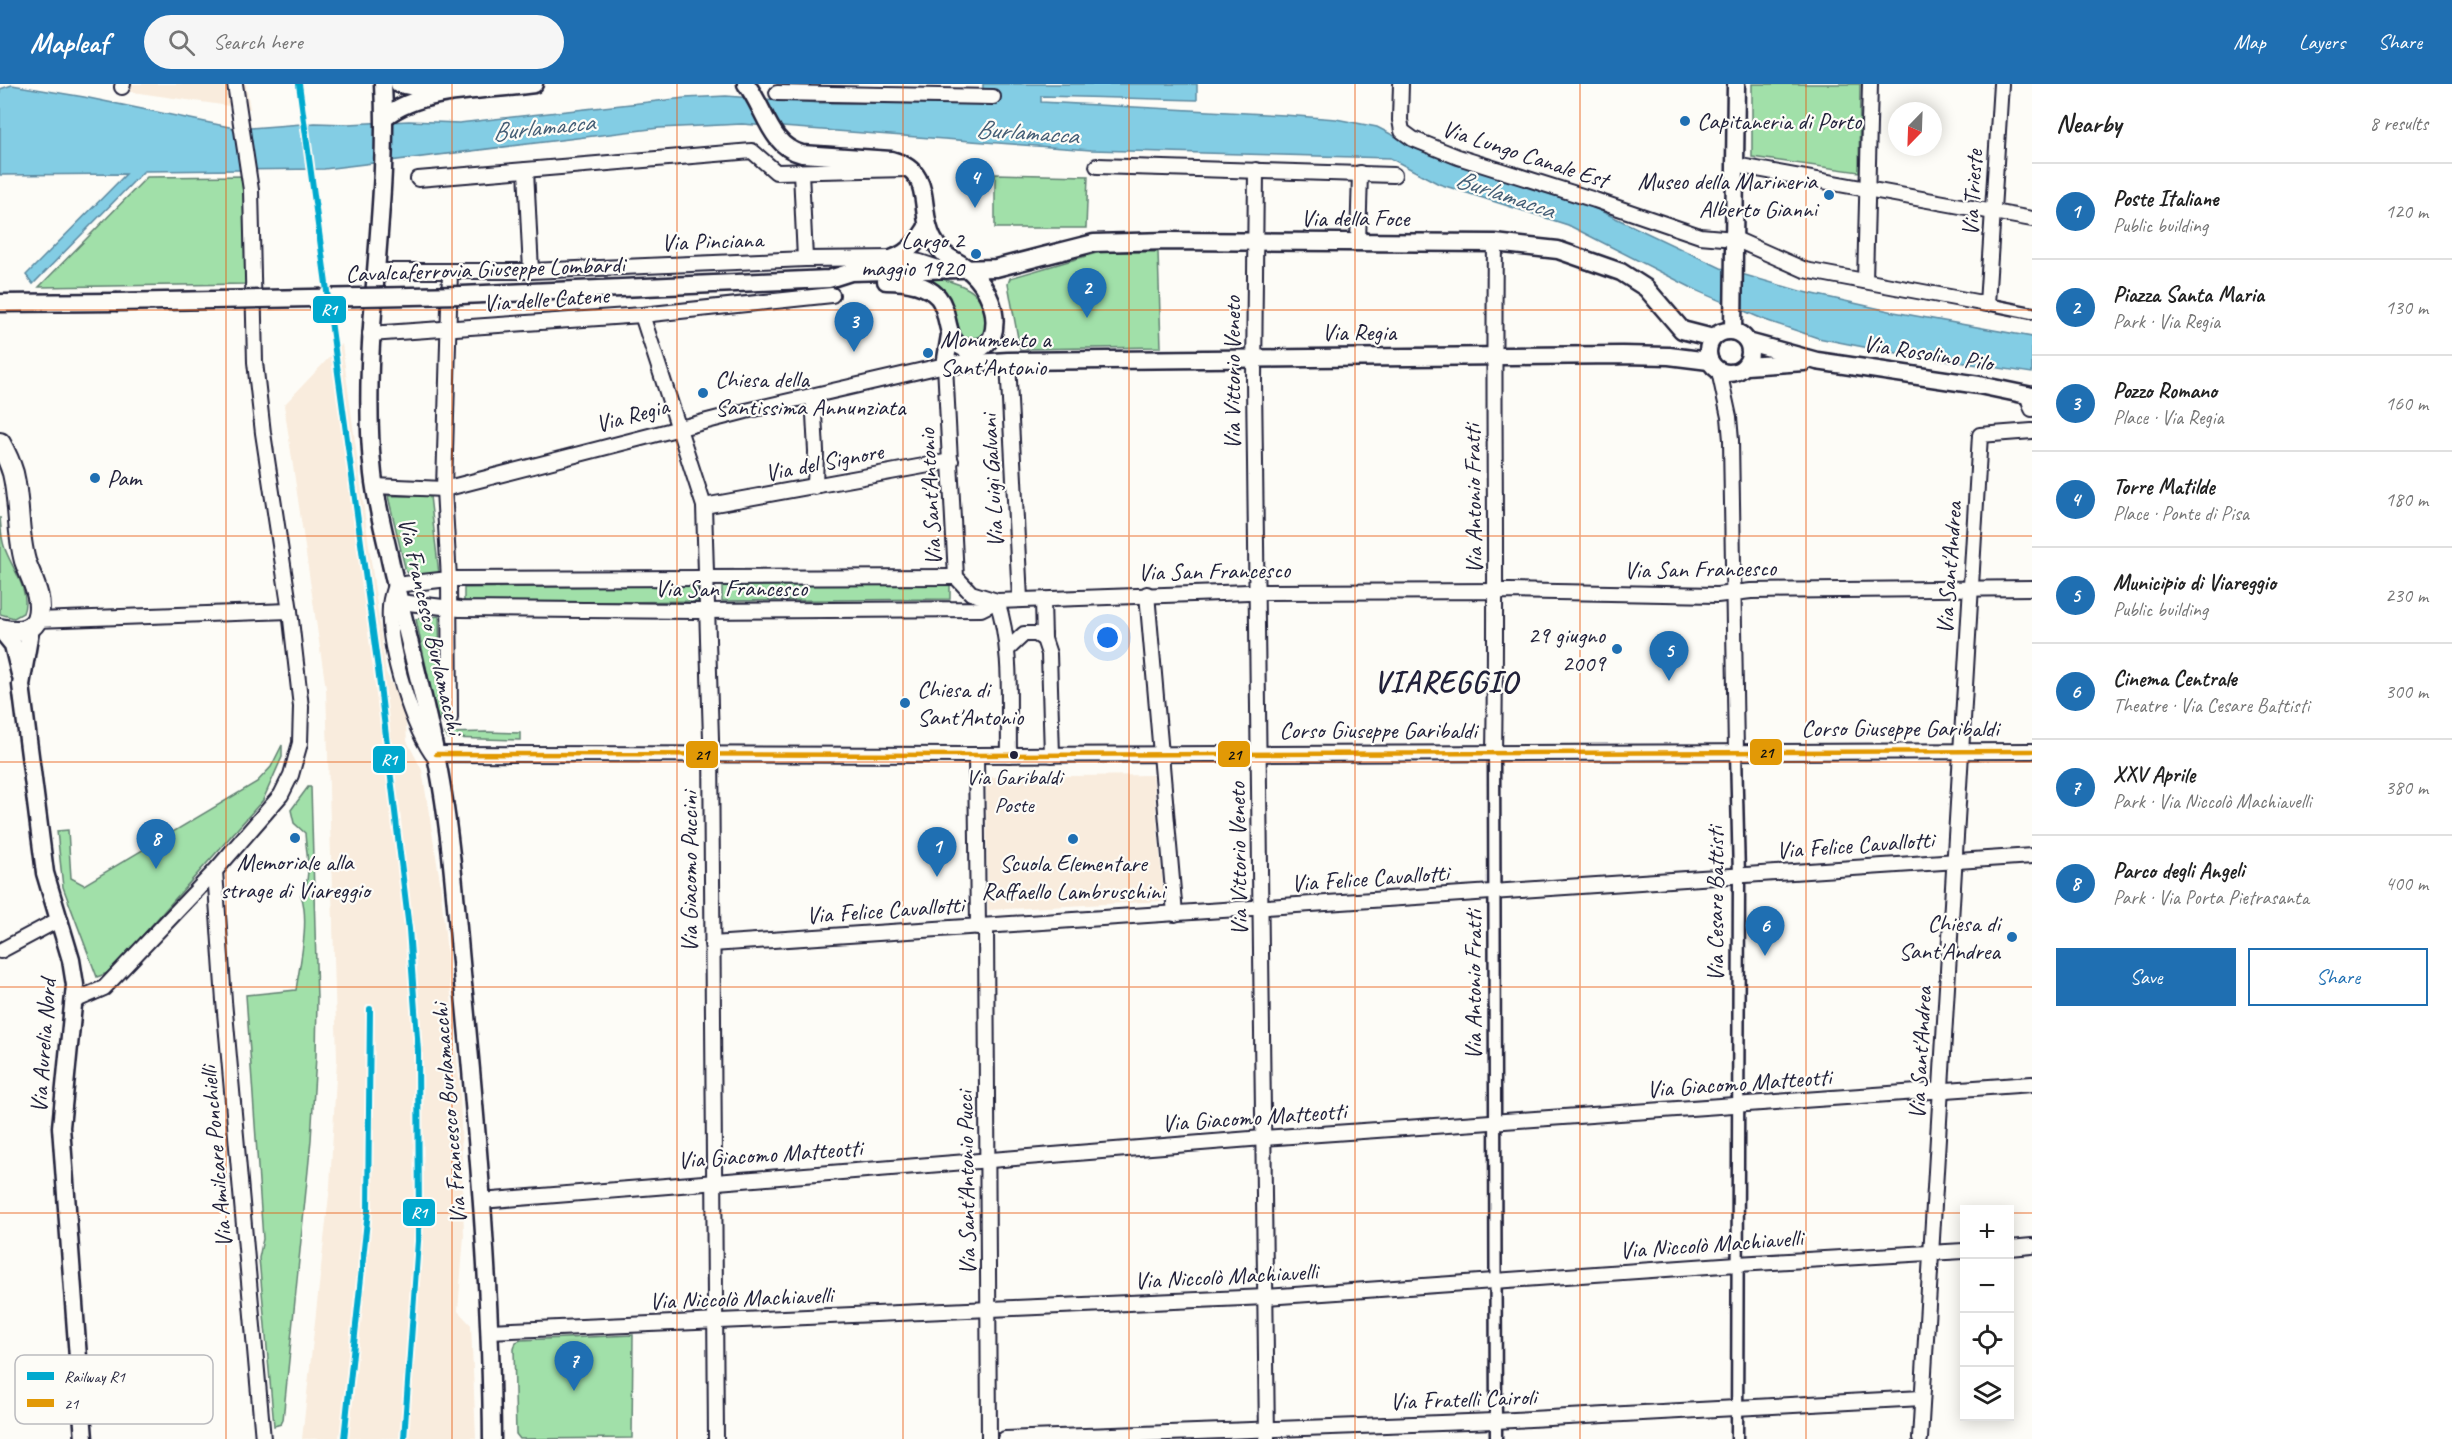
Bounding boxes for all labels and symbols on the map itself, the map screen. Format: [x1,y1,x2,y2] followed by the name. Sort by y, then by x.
[1888,102,1942,156] north arrow
[490,105,598,149] water label: Burlamacca
[1697,106,1863,136] place label: Capitaneria di Porto
[975,112,1082,152] water label: Burlamacca
[1438,113,1615,196] street label: Via Lungo Canale Est
[1678,114,1692,128] marker: Capitaneria di Porto
[1955,147,1989,237] street label: Via Trieste
[956,158,994,208] pin: 4
[1451,162,1561,227] water label: Burlamacca
[1638,166,1820,224] place label: Museo della Marineria Alberto Gianni
[1822,188,1836,202] marker: Museo della Marineria Alberto Gianni
[1301,203,1411,233] street label: Via della Foce
[661,224,765,258] street label: Via Pinciana
[861,225,966,283] place label: Largo 2 maggio 1920
[969,247,983,261] marker: Largo 2 maggio 1920
[345,249,628,289] street label: Cavalcaferrovia Giuseppe Lombardi
[1068,268,1106,318] pin: 2
[482,279,612,318] street label: Via delle Catene
[312,295,347,324] line badge: R1
[1217,295,1247,450] street label: Via Vittorio Veneto
[321,300,339,320] text: R1
[834,302,874,352] pin: 3
[1322,317,1398,347] street label: Via Regia
[940,324,1052,382] place label: Monumento a Sant'Antonio
[1861,328,1997,378] street label: Via Rosolino Pilo
[921,346,935,360] marker: Monumento a Sant'Antonio
[715,364,907,422] place label: Chiesa della Santissima Annunziata
[696,386,710,400] marker: Chiesa della Santissima Annunziata
[592,391,673,439] street label: Via Regia
[973,411,1010,549] street label: Via Luigi Galvani
[1457,421,1489,574] street label: Via Antonio Fratti
[911,426,949,566] street label: Via Sant'Antonio
[762,435,888,488] street label: Via del Signore
[107,463,144,493] place label: Pam
[88,471,102,485] marker: Pam
[1929,499,1969,635] street label: Via Sant'Andrea
[391,515,471,741] street label: Via Francesco Burlamacchi
[1624,553,1778,585] street label: Via San Francesco
[1138,555,1292,587] street label: Via San Francesco
[655,573,809,603] street label: Via San Francesco
[1528,620,1607,678] place label: 29 giugno 2009
[1093,623,1122,652] your location
[1650,632,1688,681] pin: 5
[1610,642,1624,656] marker: 29 giugno 2009
[1374,663,1520,701] district label: VIAREGGIO
[917,674,1025,732] place label: Chiesa di Sant'Antonio
[898,696,912,710] marker: Chiesa di Sant'Antonio
[1801,713,2001,743] street label: Corso Giuseppe Garibaldi
[1279,715,1479,745] street label: Corso Giuseppe Garibaldi
[1749,738,1783,766] line badge: 21
[685,740,719,769] line badge: 21
[1217,740,1251,768] line badge: 21
[1759,743,1775,763] text: 21
[372,745,406,774] line badge: R1
[695,745,711,765] text: 21
[1227,745,1243,765] text: 21
[1008,749,1020,761] marker: Via Garibaldi Poste
[381,750,399,770] text: R1
[966,763,1065,819] place label: Via Garibaldi Poste
[1222,780,1254,936] street label: Via Vittorio Veneto
[674,788,704,953] street label: Via Giacomo Puccini
[136,820,176,869] pin: 8
[1700,824,1730,982] street label: Via Cesare Battisti
[1775,824,1938,865] street label: Via Felice Cavallotti
[918,828,956,877] pin: 1
[288,831,302,845] marker: Memoriale alla strage di Viareggio
[1066,832,1080,846] marker: Scuola Elementare Raffaello Lambruschini
[220,847,372,905] place label: Memoriale alla strage di Viareggio
[981,848,1167,906] place label: Scuola Elementare Raffaello Lambruschini
[1290,857,1453,898] street label: Via Felice Cavallotti
[805,889,968,930] street label: Via Felice Cavallotti
[1746,906,1784,956] pin: 6
[1458,908,1488,1060] street label: Via Antonio Fratti
[1898,908,2003,966] place label: Chiesa di Sant'Andrea
[2005,930,2019,944] marker: Chiesa di Sant'Andrea
[23,974,63,1114] street label: Via Aurelia Nord
[1902,985,1939,1120] street label: Via Sant'Andrea
[424,999,474,1226] street label: Via Francesco Burlamacchi
[1646,1061,1835,1104] street label: Via Giacomo Matteotti
[193,1062,239,1249] street label: Via Amilcare Ponchielli
[949,1088,983,1275] street label: Via Sant'Antonio Pucci
[1161,1095,1350,1138] street label: Via Giacomo Matteotti
[677,1132,866,1175] street label: Via Giacomo Matteotti
[402,1198,436,1227] line badge: R1
[411,1203,429,1223] text: R1
[1618,1222,1806,1265] street label: Via Niccolò Machiavelli
[1134,1256,1321,1296] street label: Via Niccolò Machiavelli
[649,1280,836,1316] street label: Via Niccolò Machiavelli
[554,1342,594,1391] pin: 7
[15,1355,213,1424] legend
[64,1367,126,1387] text: Railway R1
[1389,1381,1540,1417] street label: Via Fratelli Cairoli
[64,1394,79,1414] text: 21

